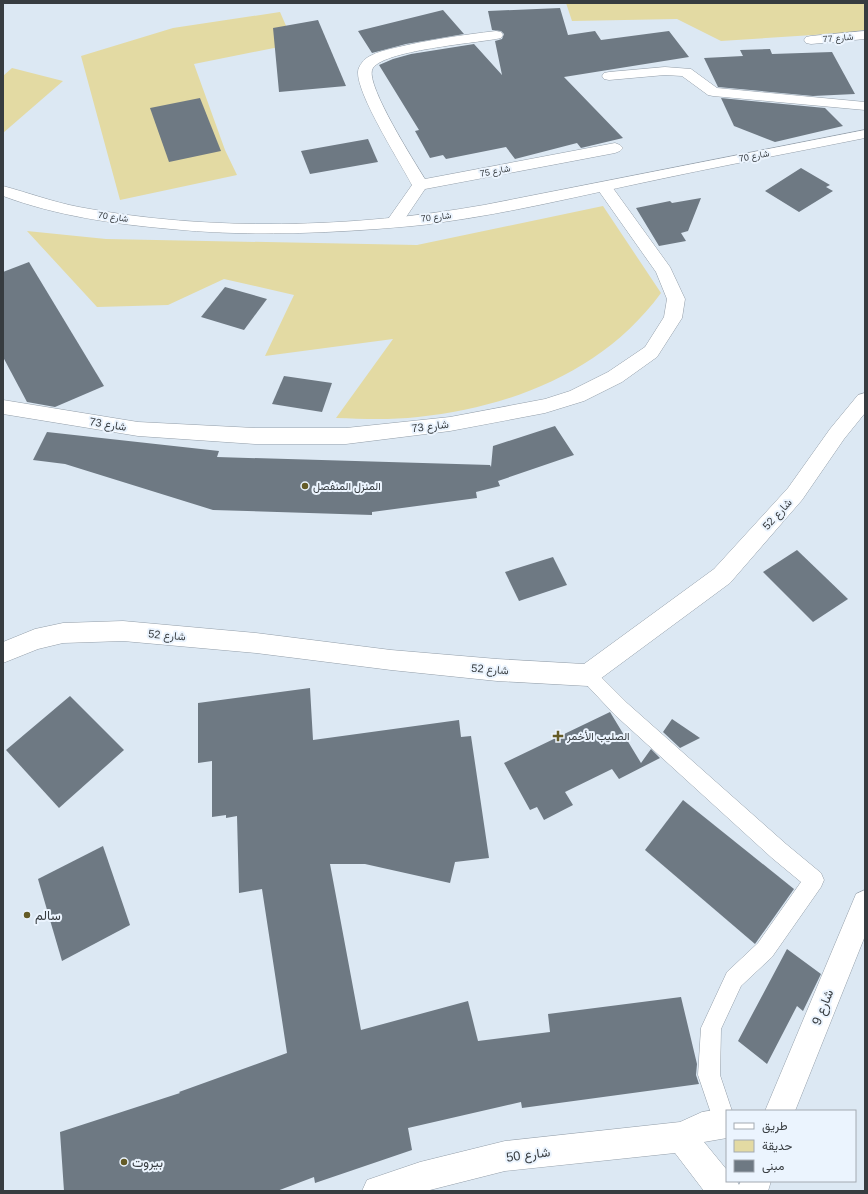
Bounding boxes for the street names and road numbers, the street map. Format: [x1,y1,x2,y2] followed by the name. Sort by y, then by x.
[822,32,854,45] street label: شارع 77
[738,148,770,165] street label: شارع 70
[479,163,511,180] street label: شارع 75
[97,210,129,225] street label: شارع 70
[420,210,452,225] street label: شارع 70
[88,415,128,435] street label: شارع 73
[411,418,450,436] street label: شارع 73
[760,496,796,533] street label: شارع 52
[148,627,186,645] street label: شارع 52
[471,662,509,678] street label: شارع 52
[809,987,838,1028] street label: شارع 9
[505,1144,551,1167] street label: شارع 50

